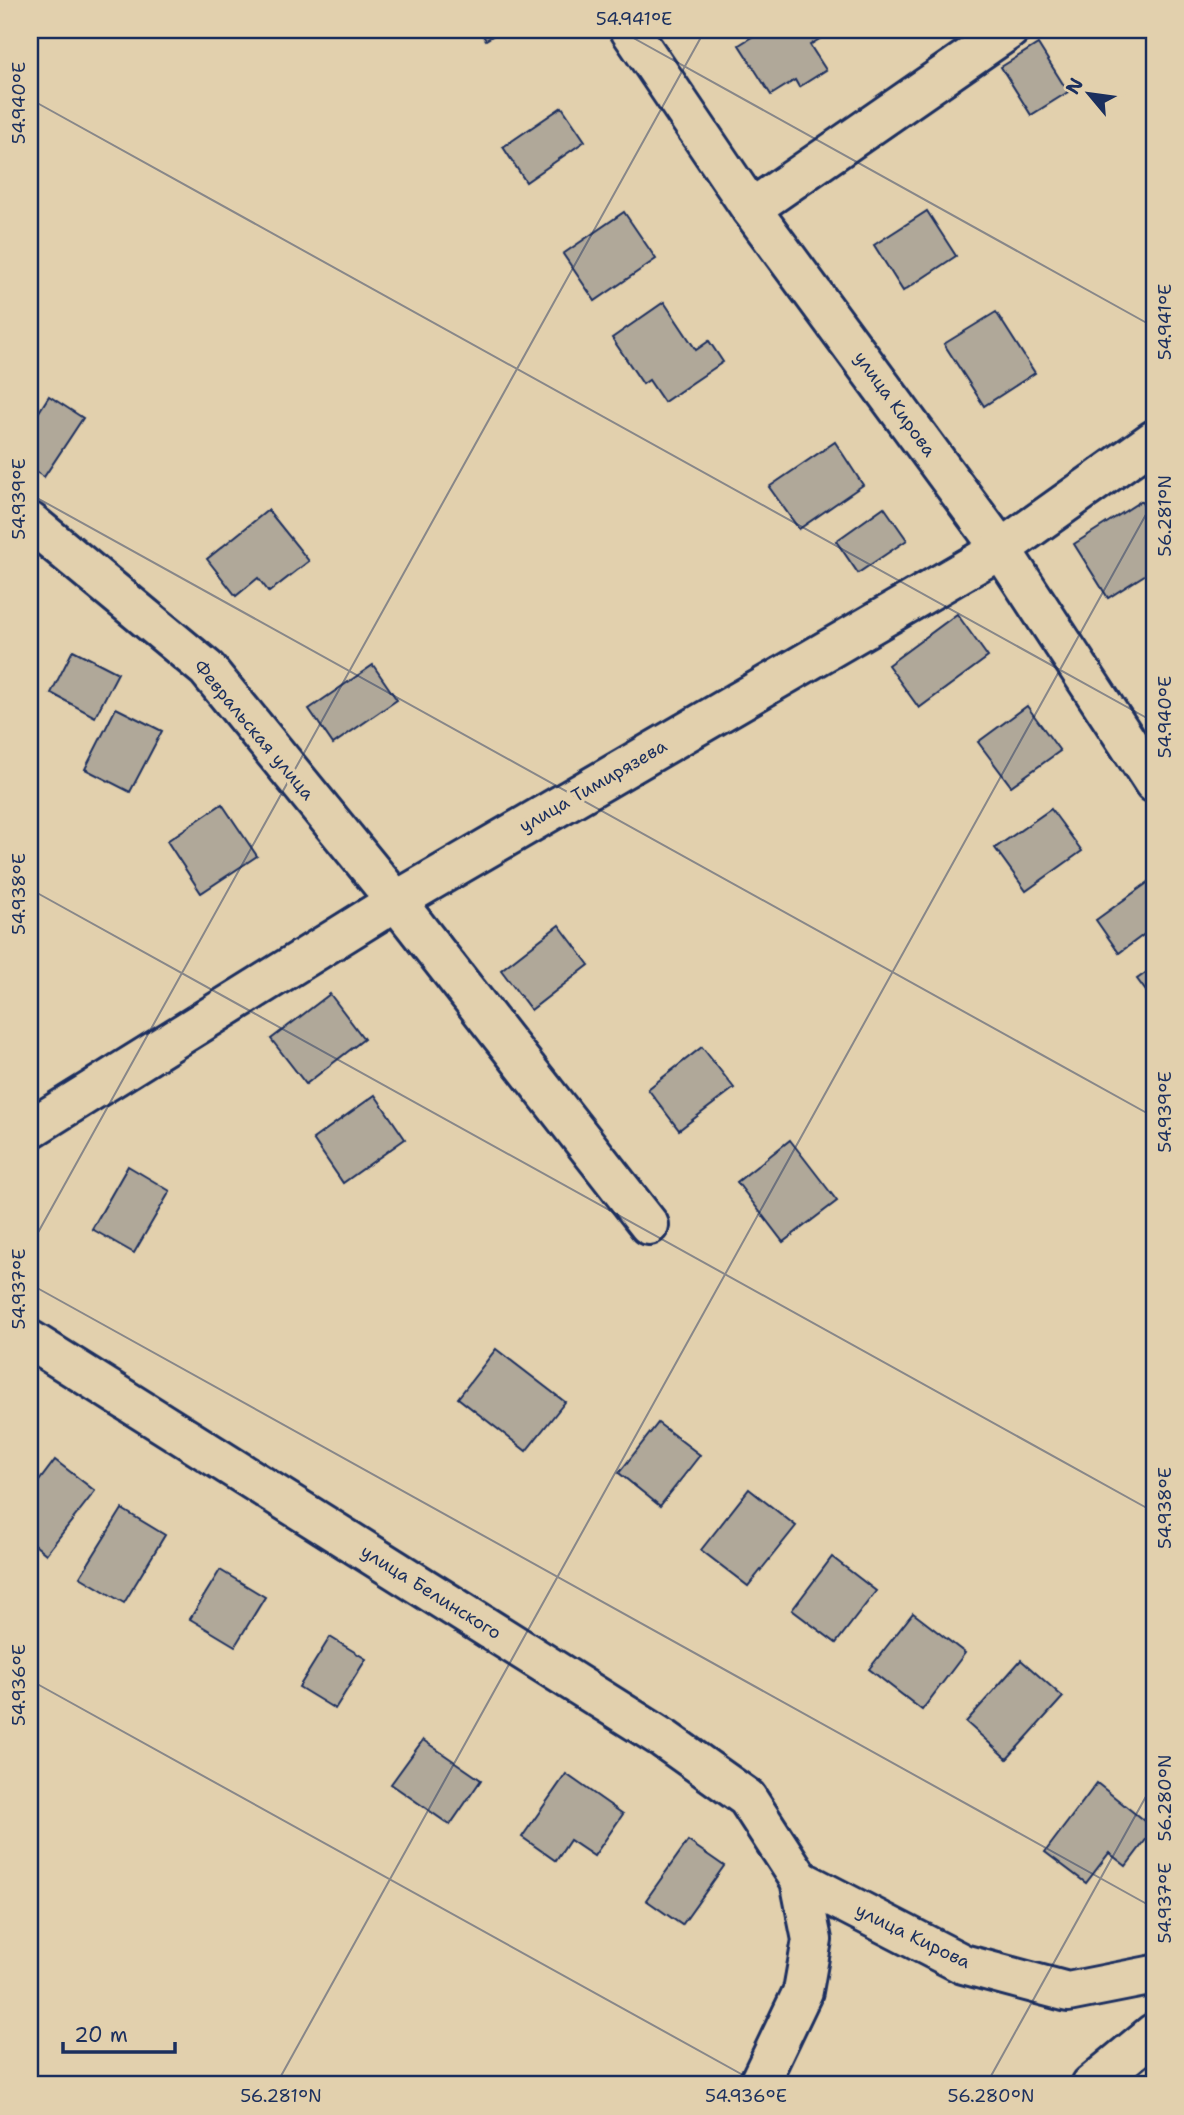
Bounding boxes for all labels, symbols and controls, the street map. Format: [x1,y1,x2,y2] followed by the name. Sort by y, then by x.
[596,7,672,31] text: 54.941°E
[1054,60,1124,130] north arrow
[7,62,31,144] text: 54.940°E
[1060,73,1089,99] text: N
[1153,284,1177,360] text: 54.941°E
[849,346,941,462] street label: улица Кирова
[7,458,31,540] text: 54.939°E
[1153,475,1177,557] text: 56.281°N
[188,655,320,805] street label: Февральская улица
[1153,676,1177,758] text: 54.940°E
[515,734,671,838] street label: улица Тимирязева
[7,853,31,935] text: 54.938°E
[1153,1071,1177,1153] text: 54.939°E
[7,1248,31,1330] text: 54.937°E
[1153,1467,1177,1549] text: 54.938°E
[356,1539,506,1645] street label: улица Белинского
[7,1644,31,1726] text: 54.936°E
[1153,1754,1177,1842] text: 56.280°N
[1153,1862,1177,1944] text: 54.937°E
[852,1898,974,1974] street label: улица Кирова
[63,2010,175,2054] scale bar
[74,2021,128,2049] text: 20 m
[240,2084,322,2108] text: 56.281°N
[705,2084,787,2108] text: 54.936°E
[947,2084,1035,2108] text: 56.280°N

